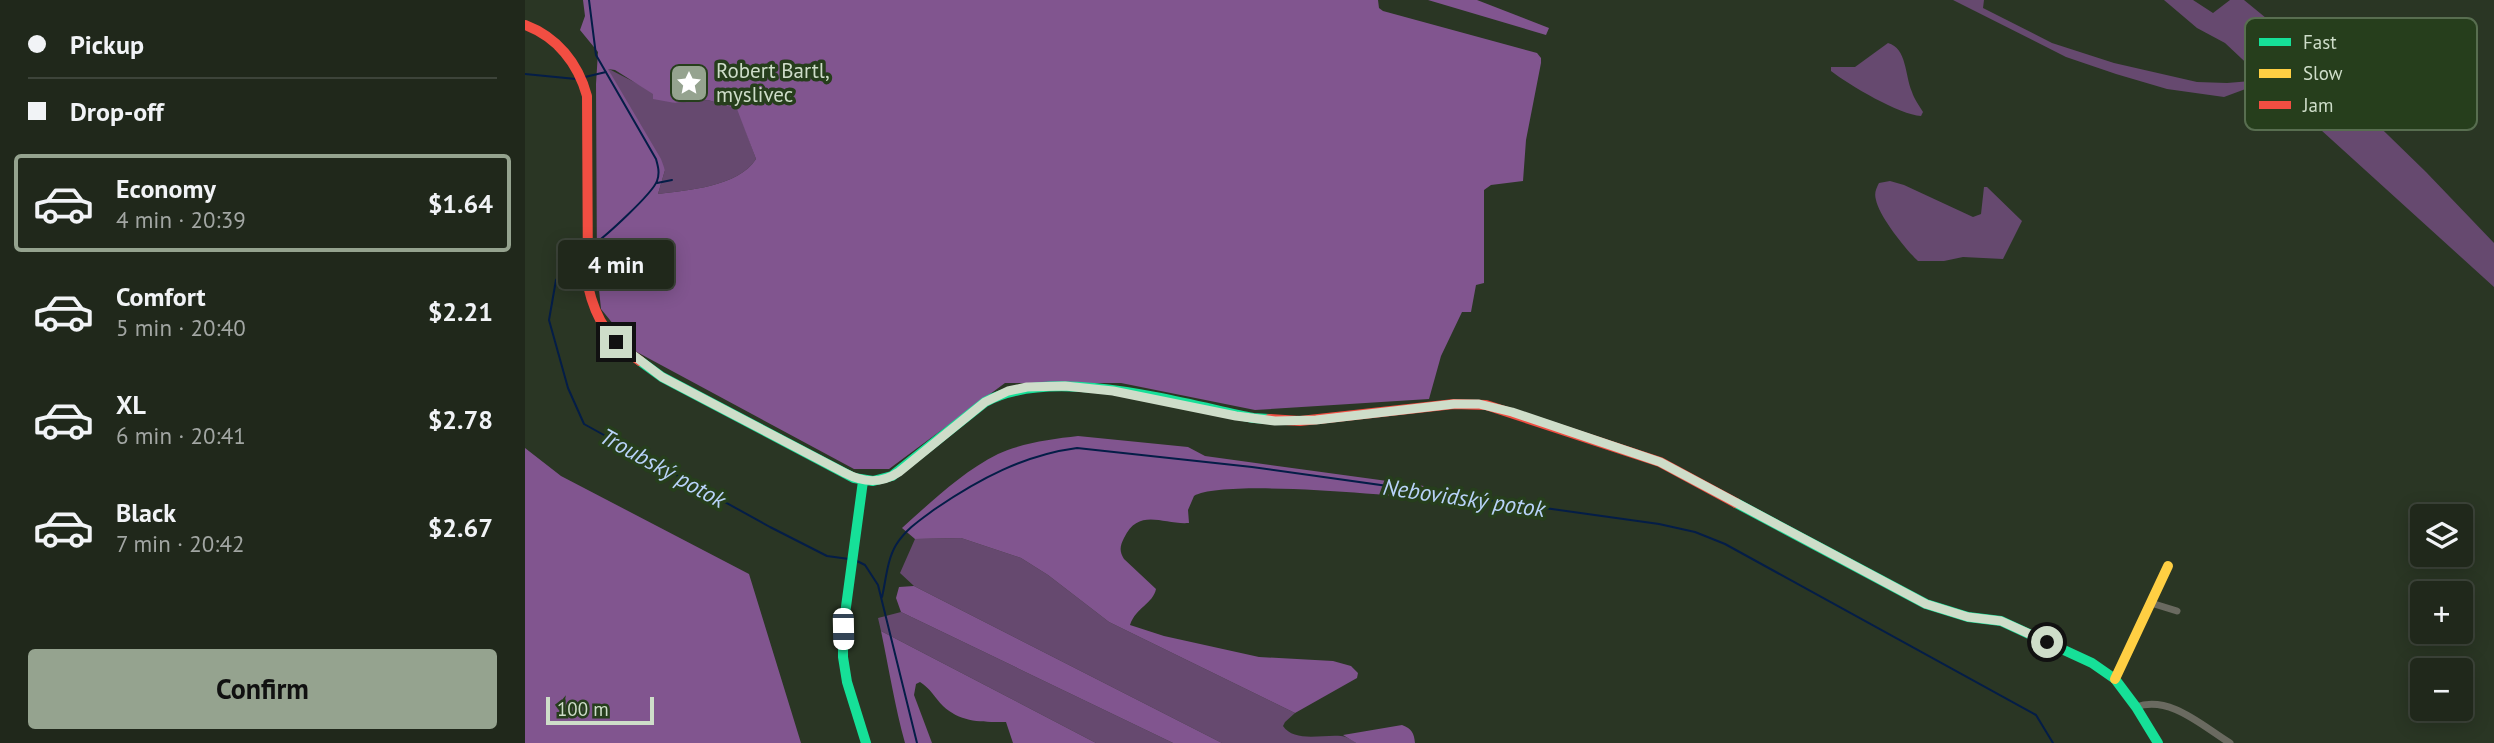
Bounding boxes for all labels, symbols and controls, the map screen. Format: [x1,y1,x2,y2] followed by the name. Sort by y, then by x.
[2245,18,2477,130] legend
[70,28,144,61] text: Pickup
[2303,30,2337,54] text: Fast
[716,57,830,108] place label: Robert Bartl, myslivec
[2303,61,2343,85] text: Slow
[668,62,710,104] place icon: Robert Bartl, myslivec
[2302,93,2333,117] text: Jam
[70,95,164,128] text: Drop-off
[32,172,95,235] icon: car
[116,172,216,205] text: Economy
[428,187,493,220] text: $1.64
[116,205,246,234] text: 4 min · 20:39
[558,240,674,290] callout: 4 min
[588,250,644,279] text: 4 min
[32,280,95,343] icon: car
[116,280,206,313] text: Comfort
[428,295,493,328] text: $2.21
[116,313,246,342] text: 5 min · 20:40
[600,326,632,358] route end
[32,388,95,451] icon: car
[116,388,146,421] text: XL
[428,403,493,436] text: $2.78
[116,421,246,450] text: 6 min · 20:41
[595,421,733,515] water label: Troubský potok
[1381,472,1549,523] water label: Nebovidský potok
[32,496,95,559] icon: car
[116,496,176,529] text: Black
[2410,504,2473,721] map controls
[2410,504,2473,567] button: layers
[428,511,493,544] text: $2.67
[116,529,244,558] text: 7 min · 20:42
[2410,581,2473,644] button: +
[833,608,854,650] car
[2031,626,2063,658] route start
[28,649,497,729] button: Confirm
[2410,658,2473,721] button: −
[546,694,655,726] scale bar
[557,697,609,721] text: 100 m

